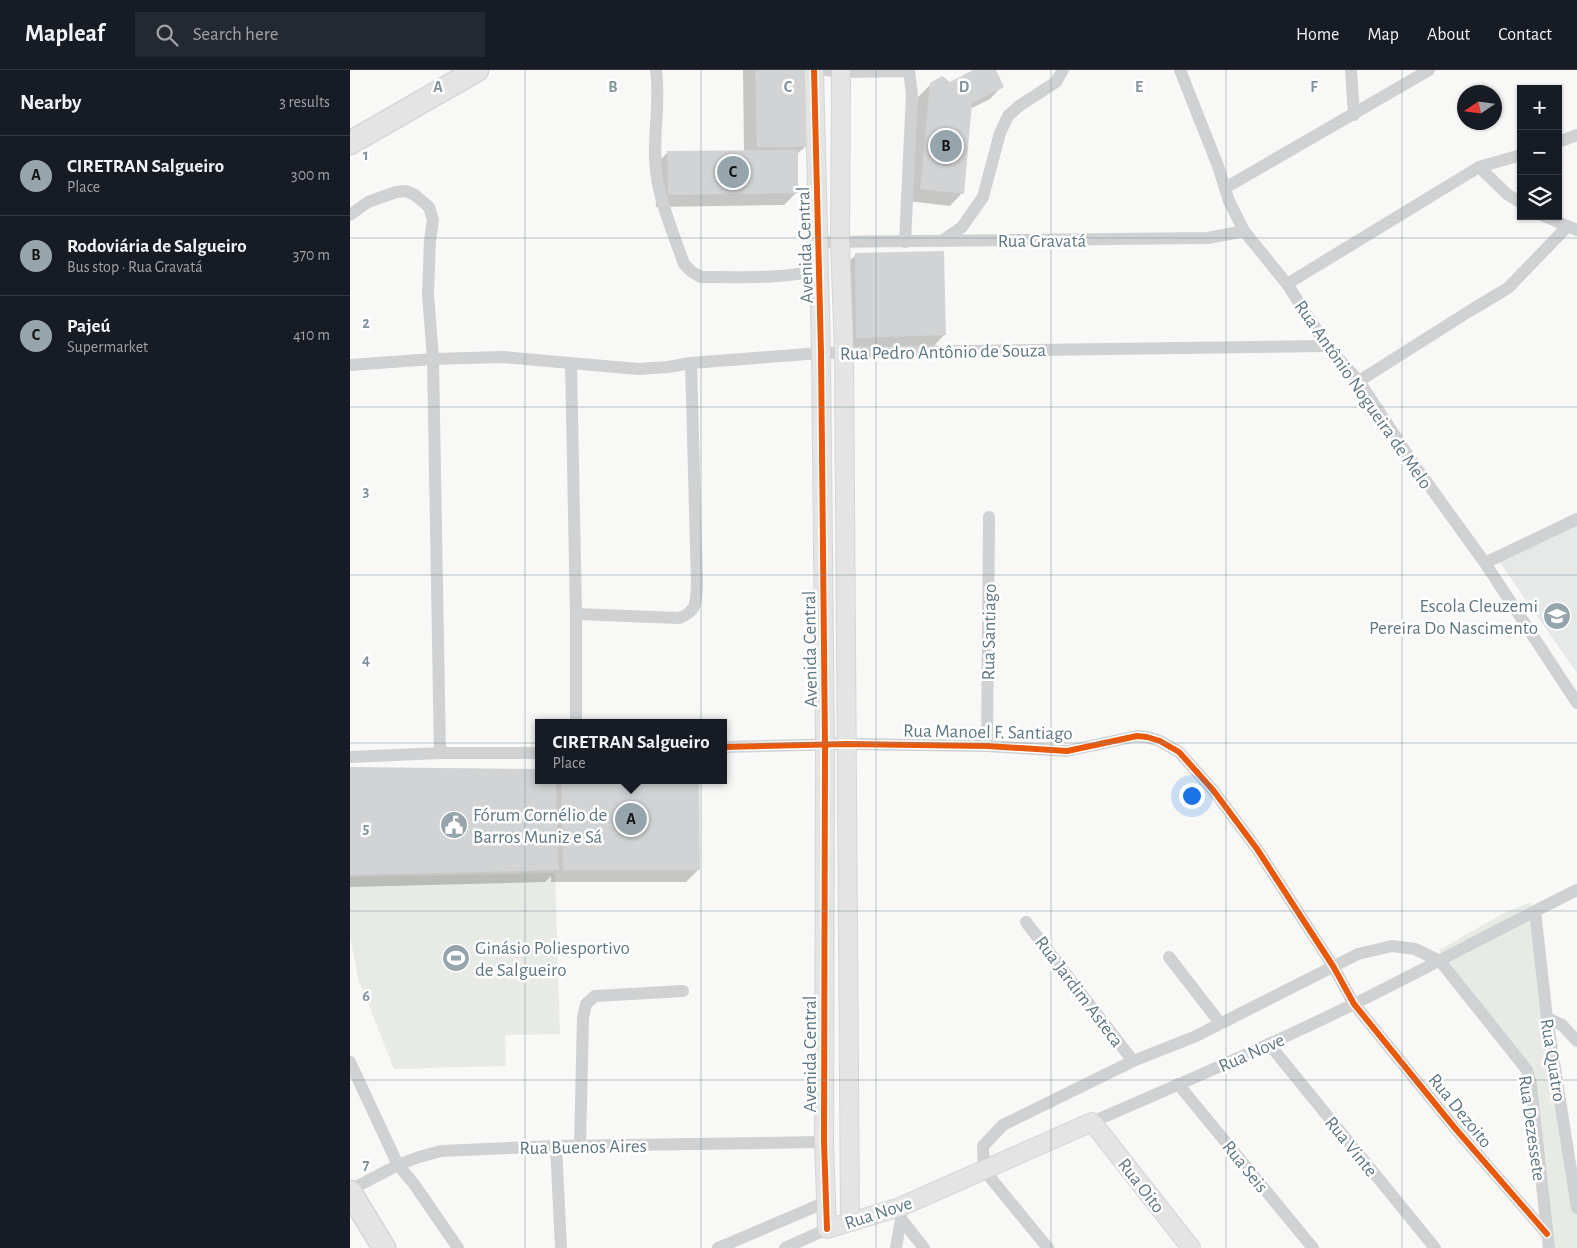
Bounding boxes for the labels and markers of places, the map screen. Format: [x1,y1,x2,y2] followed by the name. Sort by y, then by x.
[930,127,962,165] pin: B
[717,153,749,191] pin: C
[1369,597,1538,638] place label: Escola Cleuzemi Pereira Do Nascimento
[1542,601,1572,631] school or university icon: Escola Cleuzemi Pereira Do Nascimento
[615,800,647,838] pin: A
[473,806,607,847] place label: Fórum Cornélio de Barros Muniz e Sá
[439,810,469,840] public building icon: Fórum Cornélio de Barros Muniz e Sá
[475,939,630,980] place label: Ginásio Poliesportivo de Salgueiro
[441,943,471,973] sports icon: Ginásio Poliesportivo de Salgueiro

